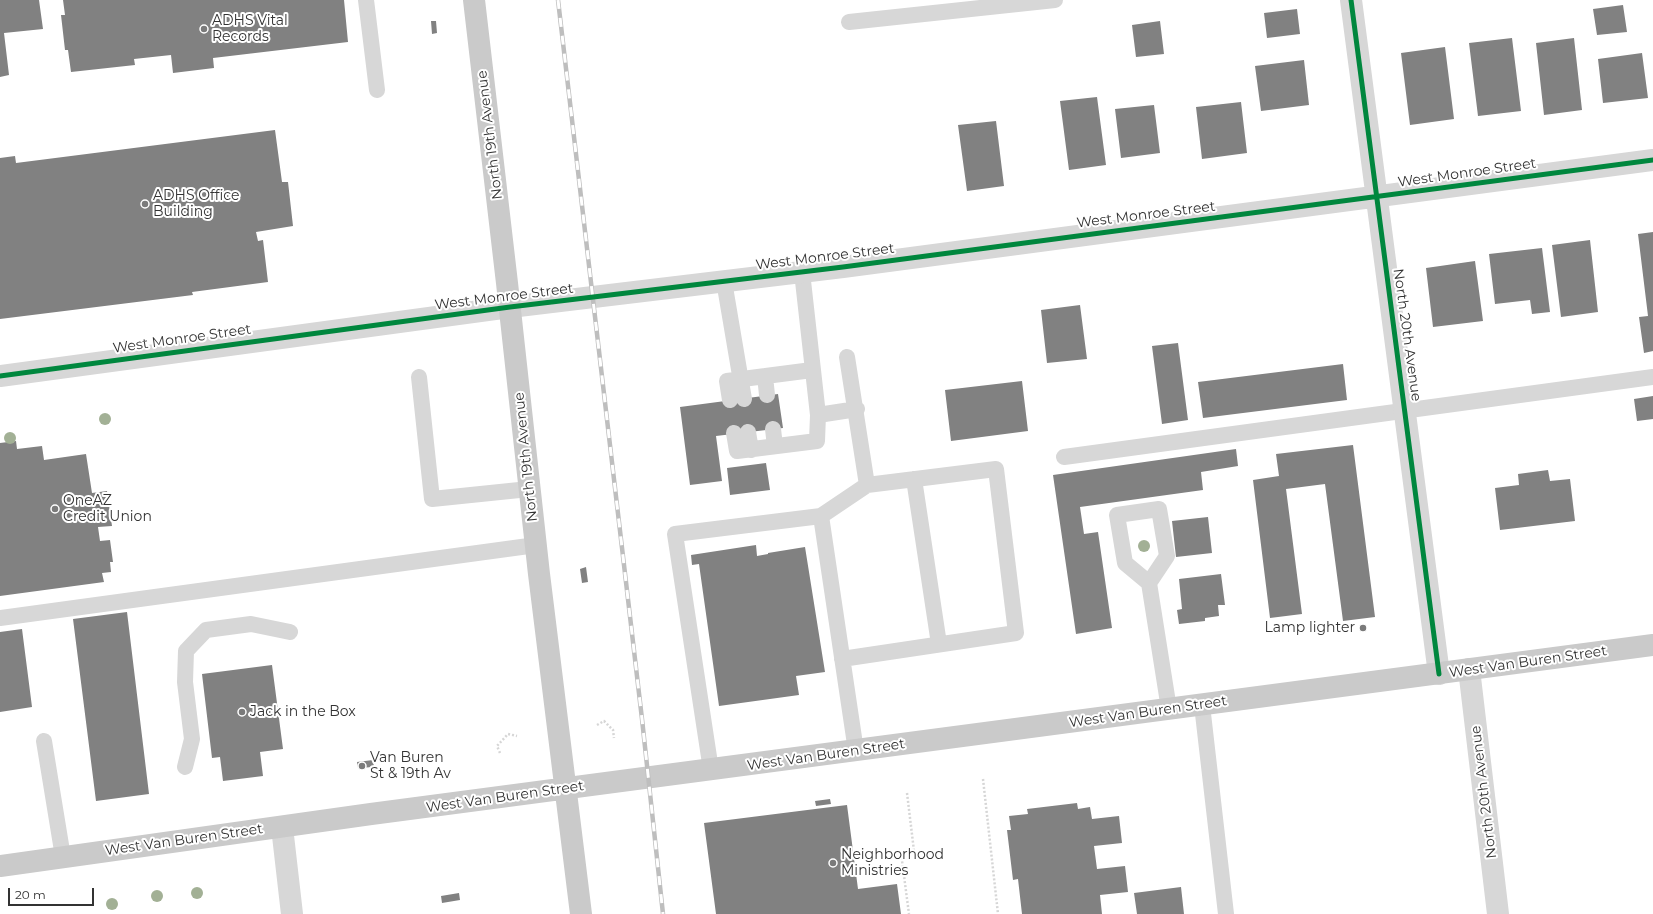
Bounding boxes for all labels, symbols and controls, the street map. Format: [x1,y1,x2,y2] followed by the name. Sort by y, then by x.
[212,13,288,46] place label: ADHS Vital Records
[199,24,209,34] marker: ADHS Vital Records
[474,69,506,201] street label: North 19th Avenue
[1397,155,1537,191] street label: West Monroe Street
[153,188,239,220] place label: ADHS Office Building
[1076,198,1216,232] street label: West Monroe Street
[140,199,150,209] marker: ADHS Office Building
[755,240,895,274] street label: West Monroe Street
[1389,268,1425,402] street label: North 20th Avenue
[434,280,574,314] street label: West Monroe Street
[112,321,252,357] street label: West Monroe Street
[511,391,541,523] street label: North 19th Avenue
[63,493,152,526] place label: OneAZ Credit Union
[50,504,60,514] marker: OneAZ Credit Union
[1264,620,1355,636] place label: Lamp lighter
[1358,623,1368,633] marker: Lamp lighter
[1448,643,1608,681] street label: West Van Buren Street
[1068,693,1228,731] street label: West Van Buren Street
[250,704,356,720] place label: Jack in the Box
[237,707,247,717] marker: Jack in the Box
[1468,725,1500,859] street label: North 20th Avenue
[746,736,906,774] street label: West Van Buren Street
[370,750,451,782] place label: Van Buren St & 19th Av
[357,761,367,771] marker: Van Buren St & 19th Av
[425,778,585,816] street label: West Van Buren Street
[104,821,264,859] street label: West Van Buren Street
[841,847,944,880] place label: Neighborhood Ministries
[828,858,838,868] marker: Neighborhood Ministries
[10,880,96,906] scale bar
[15,887,46,902] text: 20 m

